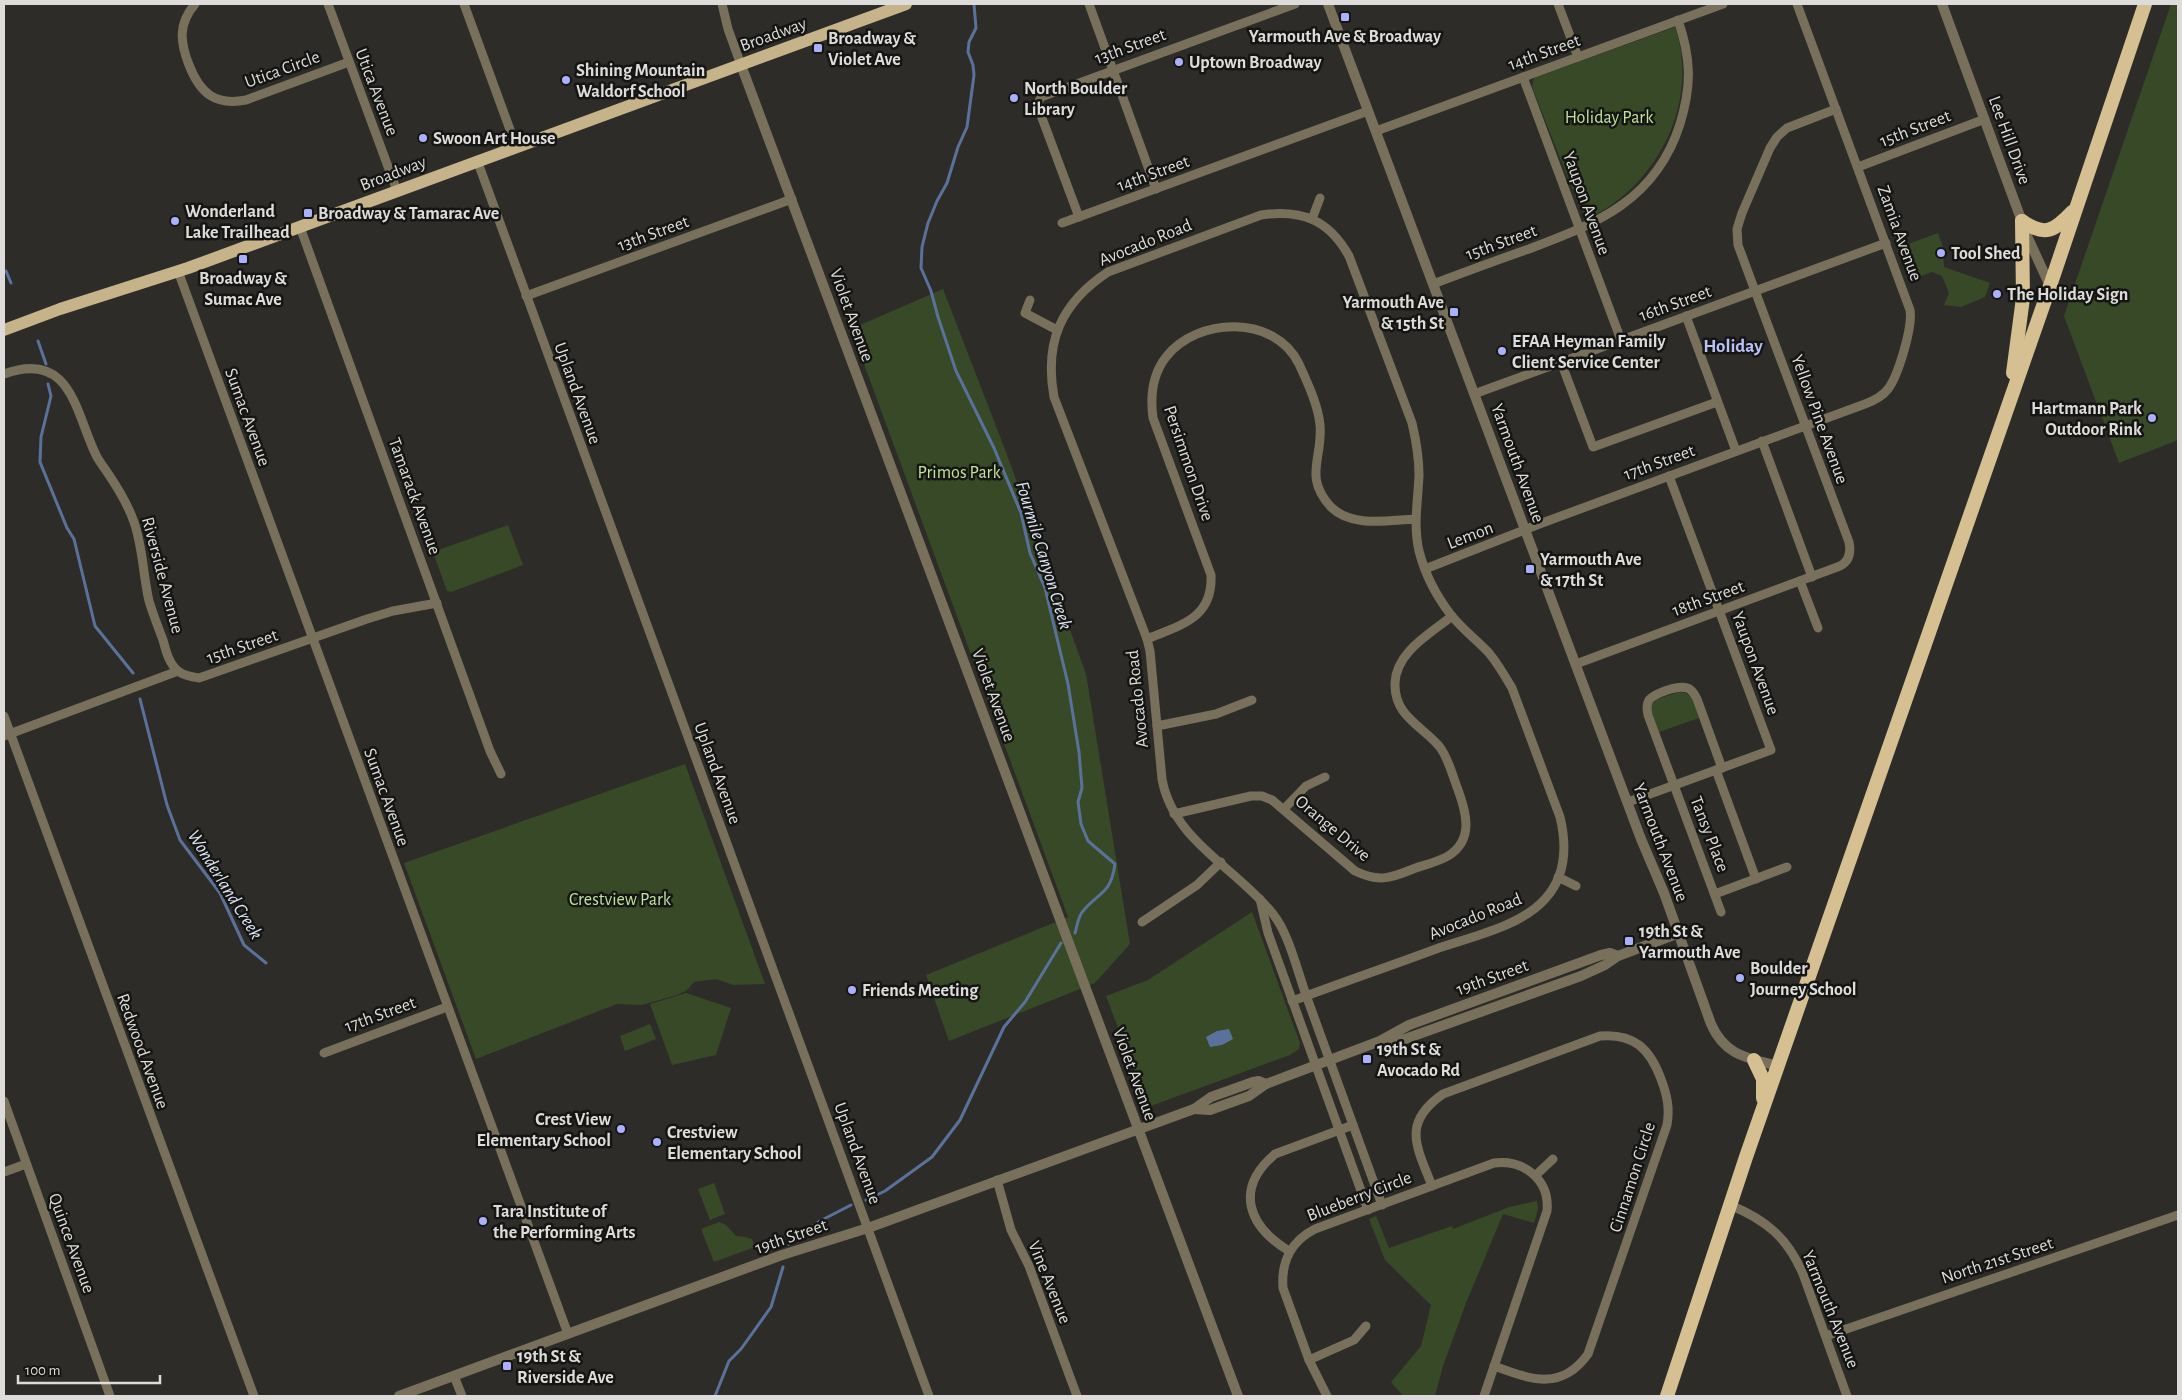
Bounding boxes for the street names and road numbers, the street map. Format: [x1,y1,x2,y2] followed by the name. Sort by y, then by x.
[738,15,809,55] street label: Broadway
[1092,26,1168,68] street label: 13th Street
[1506,32,1583,74] street label: 14th Street
[351,46,401,138] street label: Utica Avenue
[242,48,322,92] street label: Utica Circle
[1985,94,2033,187] street label: Lee Hill Drive
[1878,107,1953,151] street label: 15th Street
[1559,149,1613,257] street label: Yaupon Avenue
[358,153,429,195] street label: Broadway
[1115,153,1192,195] street label: 14th Street
[1873,183,1925,283] street label: Zamia Avenue
[615,213,691,255] street label: 13th Street
[1096,216,1194,270] street label: Avocado Road
[1463,222,1540,264] street label: 15th Street
[826,267,876,364] street label: Violet Avenue
[1637,283,1714,325] street label: 16th Street
[550,340,604,447] street label: Upland Avenue
[1787,352,1851,486] street label: Yellow Pine Avenue
[221,366,273,469] street label: Sumac Avenue
[1487,401,1547,525] street label: Yarmouth Avenue
[1160,403,1216,523] street label: Persimmon Drive
[385,436,444,557] street label: Tamarack Avenue
[1621,442,1697,484] street label: 17th Street
[138,515,186,635] street label: Riverside Avenue
[1445,519,1496,553] street label: Lemon
[1670,578,1747,620] street label: 18th Street
[1728,609,1782,717] street label: Yaupon Avenue
[204,626,281,668] street label: 15th Street
[968,647,1018,744] street label: Violet Avenue
[1124,649,1152,749] street label: Avocado Road
[690,720,744,827] street label: Upland Avenue
[360,746,412,849] street label: Sumac Avenue
[1629,781,1691,904] street label: Yarmouth Avenue
[1291,792,1373,865] street label: Orange Drive
[1686,794,1732,875] street label: Tansy Place
[1426,890,1524,944] street label: Avocado Road
[1454,957,1531,999] street label: 19th Street
[113,991,171,1111] street label: Redwood Avenue
[342,994,418,1036] street label: 17th Street
[1109,1026,1159,1123] street label: Violet Avenue
[830,1100,884,1207] street label: Upland Avenue
[1607,1120,1659,1235] street label: Cinnamon Circle
[1304,1169,1414,1225] street label: Blueberry Circle
[45,1191,97,1296] street label: Quince Avenue
[753,1216,830,1258] street label: 19th Street
[1939,1234,2056,1288] street label: North 21st Street
[1024,1238,1074,1326] street label: Vine Avenue
[1798,1248,1862,1371] street label: Yarmouth Avenue

